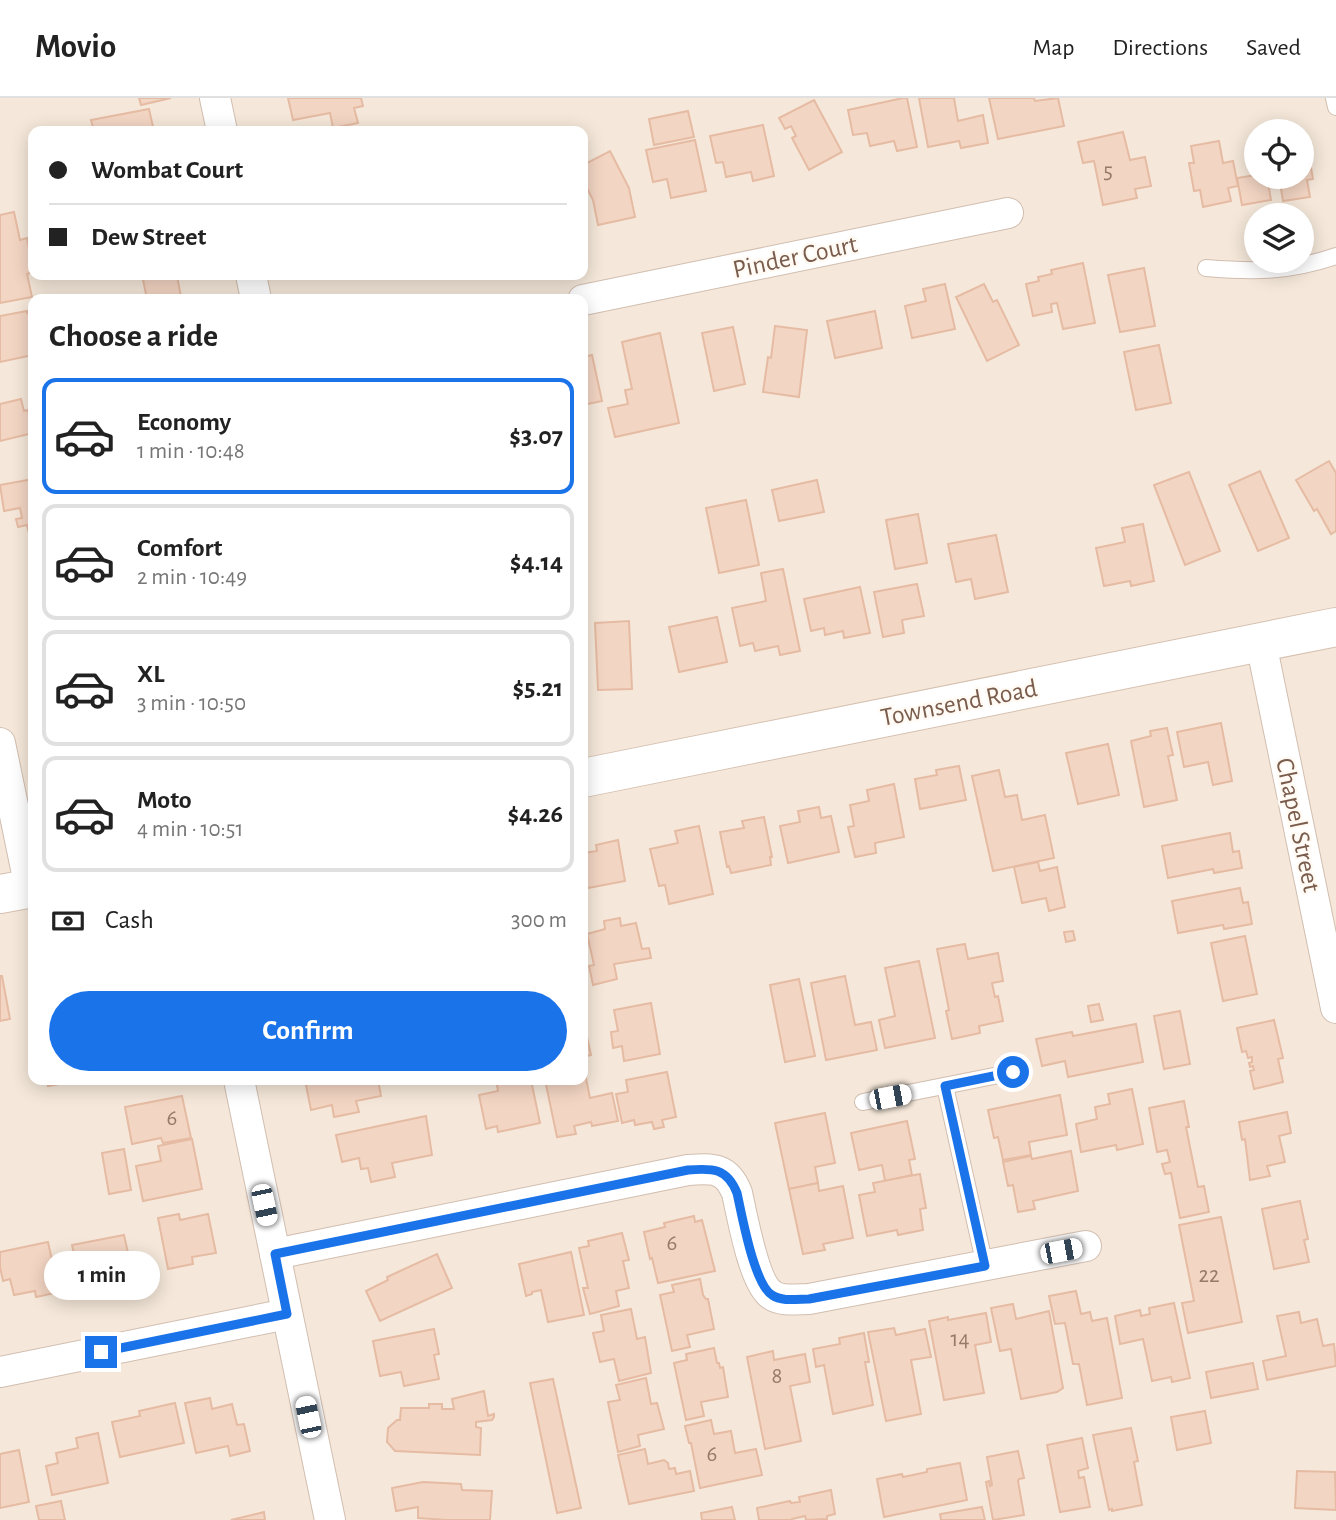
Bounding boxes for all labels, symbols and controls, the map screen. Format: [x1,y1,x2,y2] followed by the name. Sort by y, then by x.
[35,31,116,64] text: Movio
[1032,36,1074,60] text: Map
[1112,36,1208,60] text: Directions
[1246,36,1301,60] text: Saved
[1244,119,1314,273] map controls
[1244,119,1314,189] button: locate
[91,157,243,183] text: Wombat Court
[1103,160,1113,183] house number: 5
[1244,203,1314,273] button: layers
[91,224,206,250] text: Dew Street
[730,231,860,283] street label: Pinder Court
[49,320,218,352] text: Choose a ride
[53,405,116,468] icon: car
[137,409,231,435] text: Economy
[509,423,563,449] text: $3.07
[137,440,245,463] text: 1 min · 10:48
[53,531,116,594] icon: car
[137,535,222,561] text: Comfort
[510,549,563,575] text: $4.14
[137,566,247,589] text: 2 min · 10:49
[53,657,116,720] icon: car
[137,661,164,687] text: XL
[513,675,563,701] text: $5.21
[879,675,1039,731] street label: Townsend Road
[137,692,246,715] text: 3 min · 10:50
[1271,756,1325,894] street label: Chapel Street
[53,783,116,846] icon: car
[137,787,192,813] text: Moto
[507,801,563,827] text: $4.26
[137,818,243,841] text: 4 min · 10:51
[49,902,87,940] icon: cash
[105,907,154,933] text: Cash
[511,909,567,932] text: 300 m
[49,991,567,1071] button: Confirm
[997,1056,1029,1088] route start
[868,1083,913,1111] car
[167,1107,177,1130] house number: 6
[250,1182,279,1228] car
[667,1232,677,1255] house number: 6
[1039,1237,1084,1265] car
[43,1250,159,1300] callout: 1 min
[78,1264,126,1287] text: 1 min
[1199,1264,1219,1287] house number: 22
[951,1328,969,1351] house number: 14
[85,1336,117,1368] route end
[772,1365,782,1388] house number: 8
[294,1394,323,1440] car
[707,1443,717,1466] house number: 6

